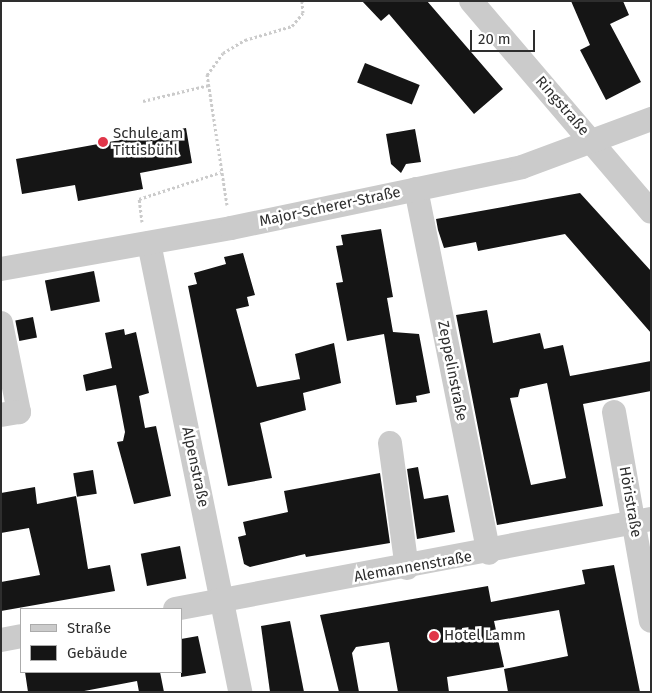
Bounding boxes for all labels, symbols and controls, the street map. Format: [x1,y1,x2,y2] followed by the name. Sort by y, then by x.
[472,20,537,52] scale bar
[478,30,511,48] text: 20 m
[531,73,593,139] street label: Ringstraße
[113,124,183,159] place label: Schule am Tittisbühl
[97,136,109,148] marker: Schule am Tittisbühl
[258,183,402,231] street label: Major-Scherer-Straße
[433,319,471,423] street label: Zeppelinstraße
[178,425,212,509] street label: Alpenstraße
[615,465,645,539] street label: Höristraße
[353,548,473,586] street label: Alemannenstraße
[20,608,182,673] legend
[67,619,111,637] text: Straße
[444,627,526,645] place label: Hotel Lamm
[428,630,440,642] marker: Hotel Lamm
[67,644,127,662] text: Gebäude

